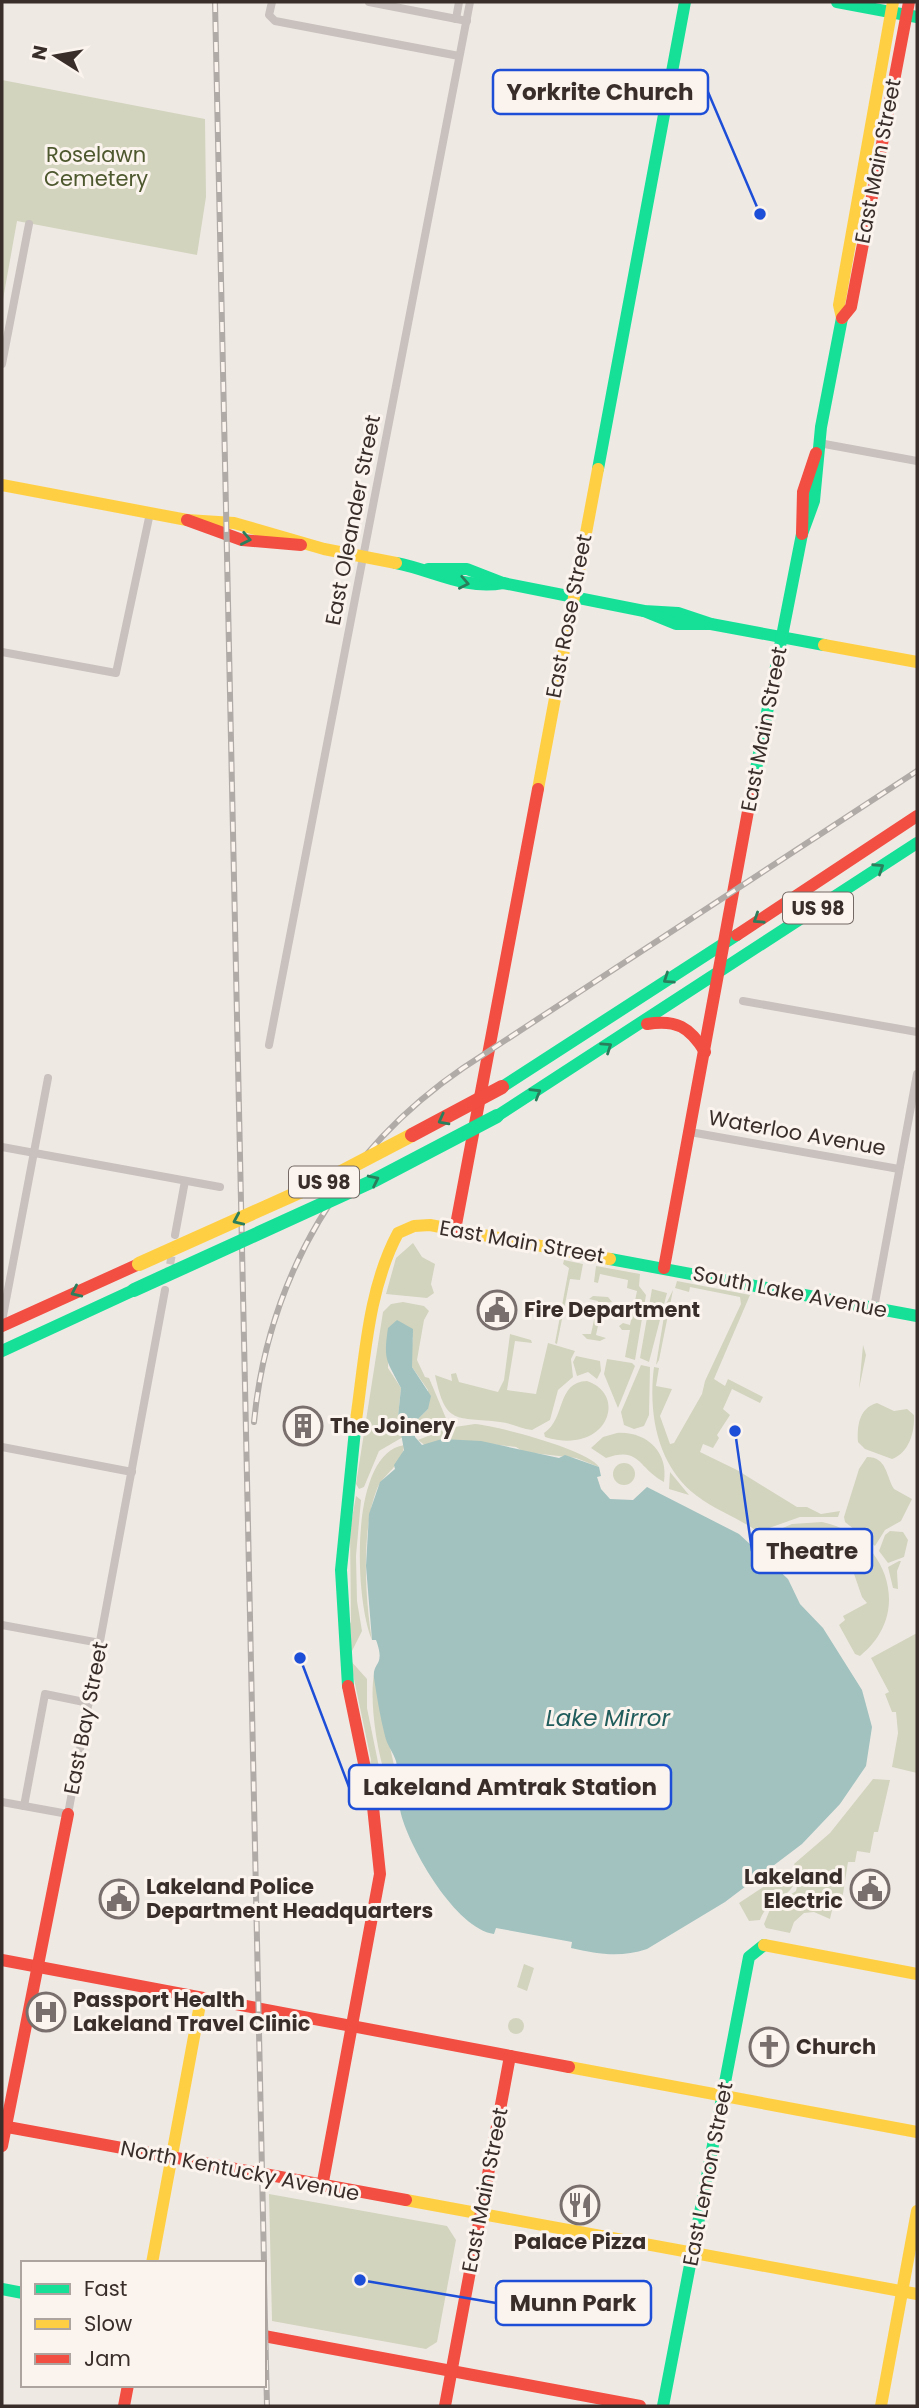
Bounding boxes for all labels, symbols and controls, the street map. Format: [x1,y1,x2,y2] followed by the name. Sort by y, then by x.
[21,21,91,91] north arrow
[25,43,54,62] text: N
[493,70,708,114] callout: Yorkrite Church
[507,76,693,108] text: Yorkrite Church
[847,76,908,246] street label: East Main Street
[44,140,148,193] park label: Roselawn Cemetery
[318,412,387,628] street label: East Oleander Street
[240,531,252,546] one-way arrow
[538,531,599,700] street label: East Rose Street
[458,574,470,589] one-way arrow
[733,644,794,814] street label: East Main Street
[871,864,884,877] one-way arrow
[783,893,853,924] road number: US 98
[753,910,766,923] one-way arrow
[663,971,676,983] one-way arrow
[599,1043,612,1055] one-way arrow
[528,1088,541,1101] one-way arrow
[706,1103,888,1162] street label: Waterloo Avenue
[437,1112,450,1126] one-way arrow
[289,1166,359,1198] road number: US 98
[367,1175,379,1189] one-way arrow
[233,1212,245,1226] one-way arrow
[437,1213,607,1270] street label: East Main Street
[690,1258,890,1325] street label: South Lake Avenue
[71,1284,84,1298] one-way arrow
[476,1289,518,1331] public building icon: Fire Department
[524,1295,700,1324] place label: Fire Department
[282,1405,324,1447] building icon: The Joinery
[330,1411,456,1440] place label: The Joinery
[752,1529,872,1573] callout: Theatre
[766,1535,858,1567] text: Theatre
[56,1639,115,1797] street label: East Bay Street
[546,1702,672,1734] water label: Lake Mirror
[349,1765,671,1809] callout: Lakeland Amtrak Station
[363,1771,657,1803] text: Lakeland Amtrak Station
[744,1862,843,1915] place label: Lakeland Electric
[849,1868,891,1910] public building icon: Lakeland Electric
[146,1872,433,1925] place label: Lakeland Police Department Headquarters
[98,1878,140,1920] public building icon: Lakeland Police Department Headquarters
[73,1985,311,2038] place label: Passport Health Lakeland Travel Clinic
[25,1991,67,2033] hospital icon: Passport Health Lakeland Travel Clinic
[748,2026,790,2068] church icon: Church
[796,2032,876,2061] place label: Church
[675,2079,740,2268] street label: East Lemon Street
[454,2105,515,2275] street label: East Main Street
[118,2133,362,2208] street label: North Kentucky Avenue
[559,2184,601,2226] restaurant icon: Palace Pizza
[514,2227,646,2256] place label: Palace Pizza
[21,2261,266,2387] legend
[84,2274,127,2303] text: Fast
[496,2281,651,2325] callout: Munn Park
[510,2287,637,2319] text: Munn Park
[84,2309,132,2338] text: Slow
[84,2344,131,2373] text: Jam

